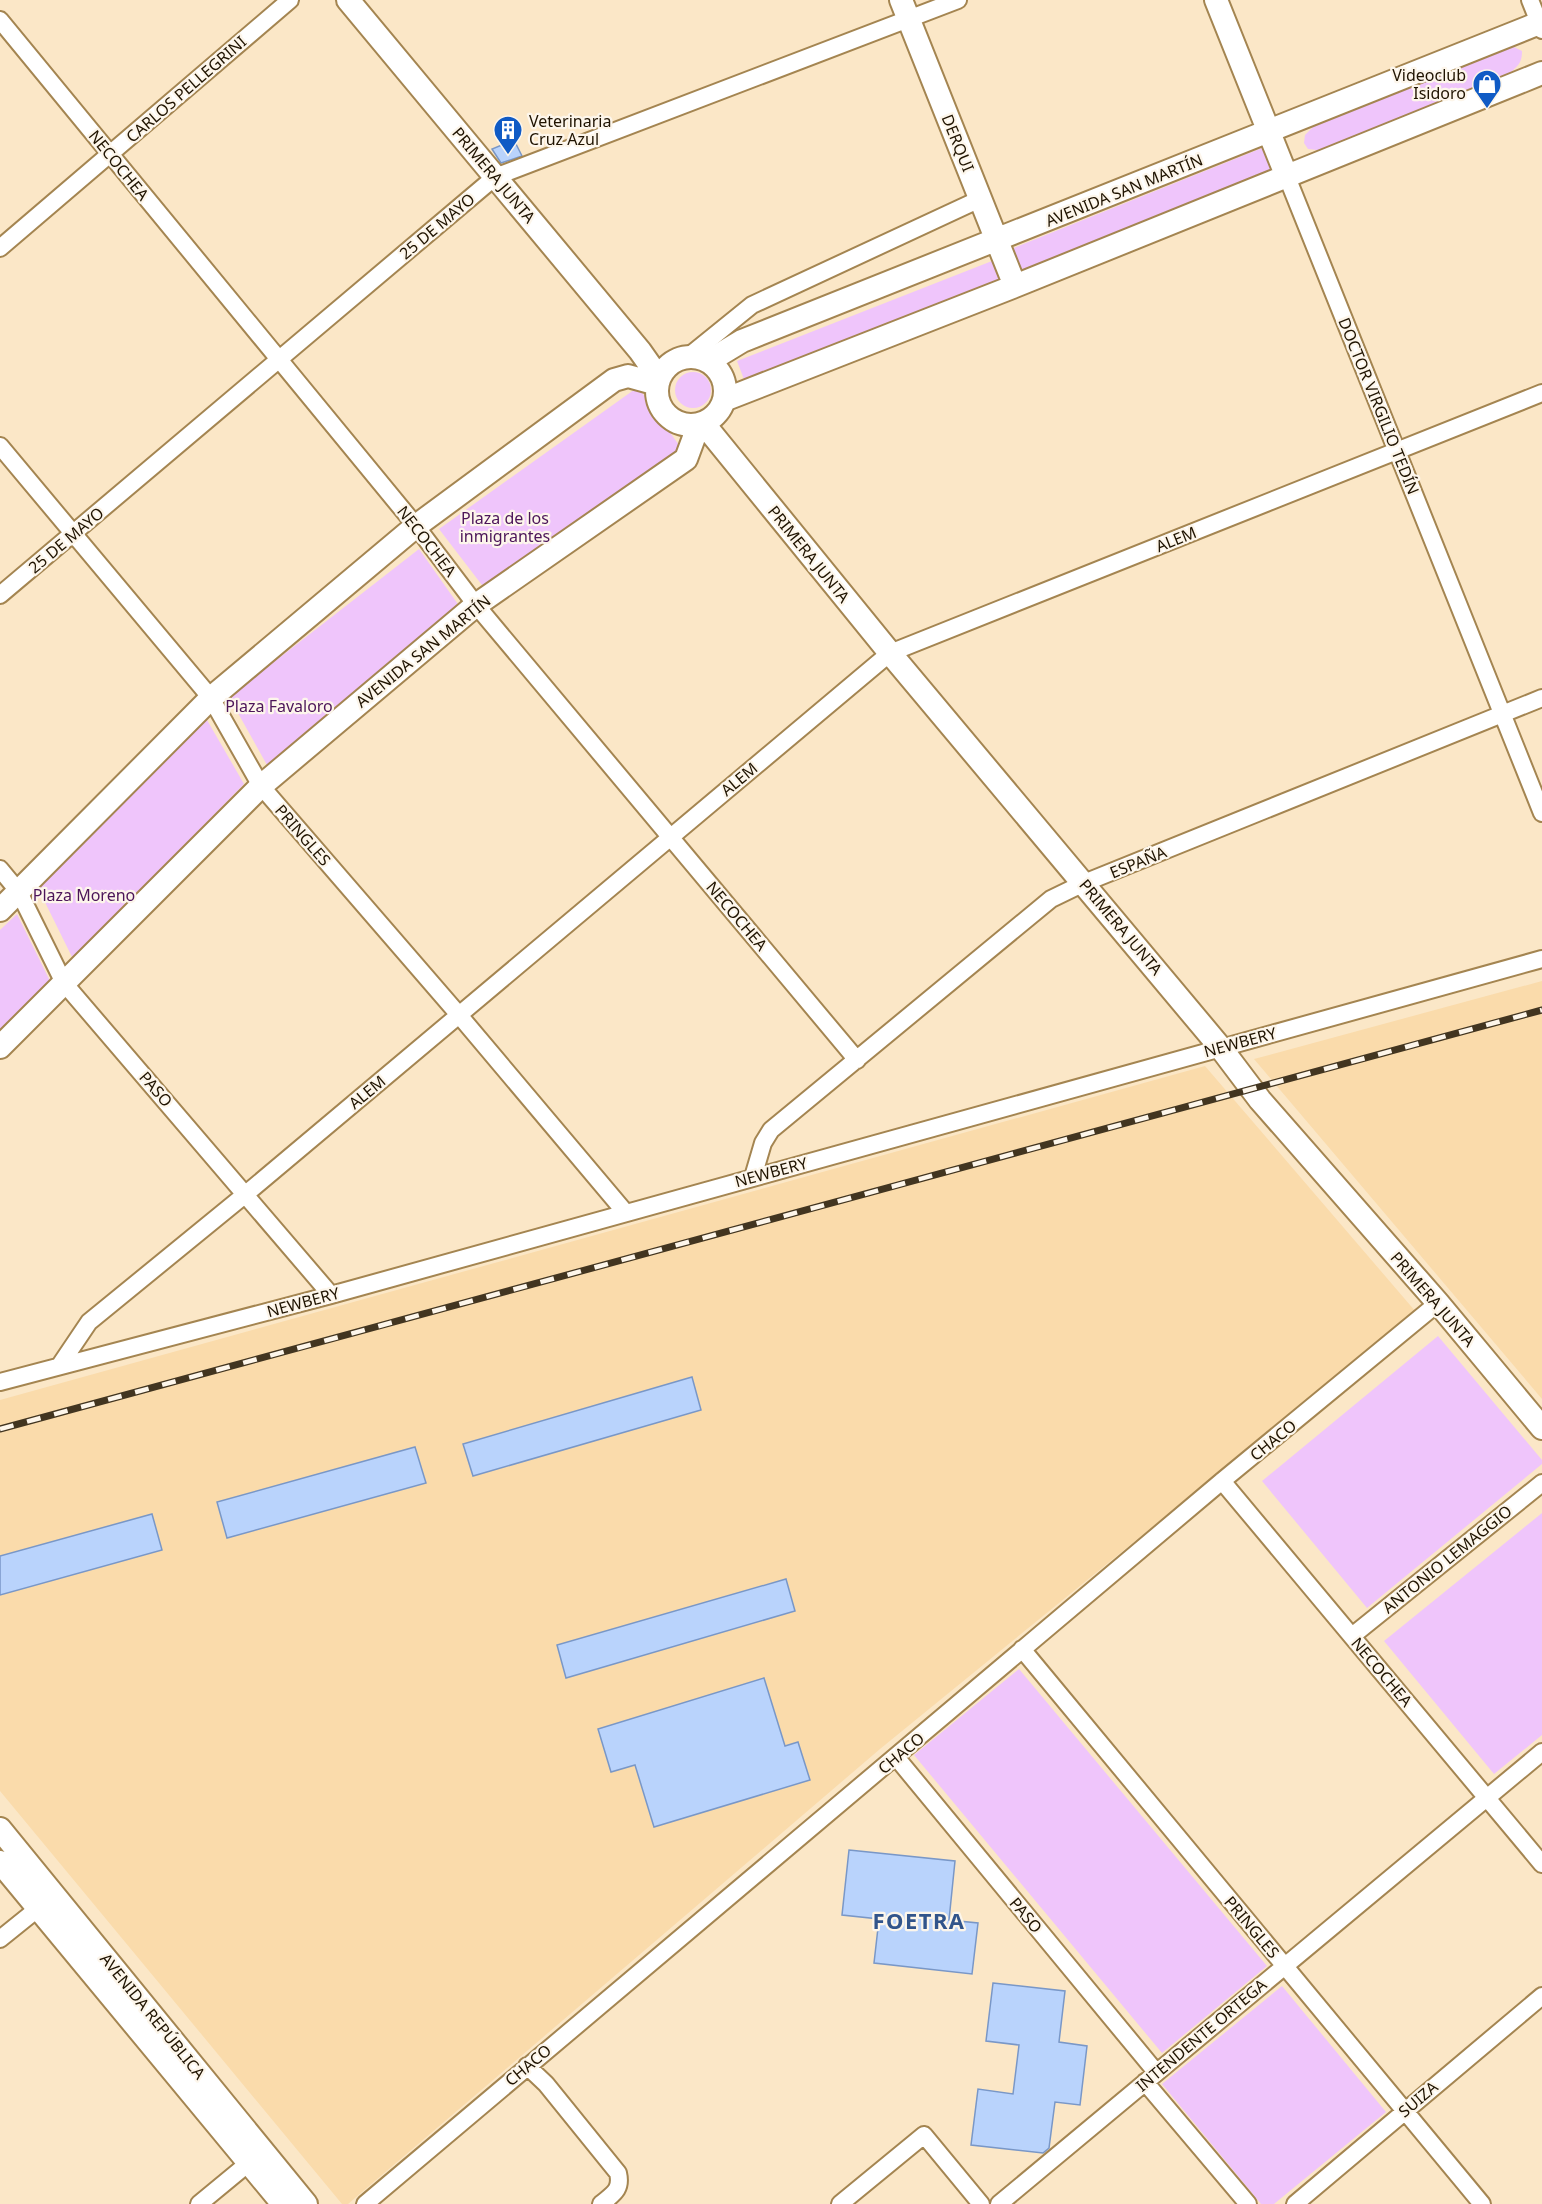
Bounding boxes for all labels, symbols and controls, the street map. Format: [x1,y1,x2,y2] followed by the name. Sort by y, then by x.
[121,31,251,147] street label: CARLOS PELLEGRINI
[1392,64,1466,104] place label: Videoclub Isidoro
[1471,68,1503,110] shop icon: Videoclub Isidoro
[529,110,611,150] place label: Veterinaria Cruz Azul
[937,111,979,175] street label: DERQUI
[492,114,524,156] building icon: Veterinaria Cruz Azul
[447,122,541,228] street label: PRIMERA JUNTA
[84,125,155,205] street label: NECOCHEA
[1042,148,1206,232] street label: AVENIDA SAN MARTÍN
[395,188,479,264] street label: 25 DE MAYO
[1333,314,1425,498] street label: DOCTOR VIRGILIO TEDÍN
[392,501,462,582] street label: NECOCHEA
[763,501,855,608] street label: PRIMERA JUNTA
[24,502,108,578] street label: 25 DE MAYO
[460,507,550,547] park label: Plaza de los inmigrantes
[1152,521,1200,557] street label: ALEM
[351,590,495,712] street label: AVENIDA SAN MARTÍN
[225,695,333,717] park label: Plaza Favaloro
[716,757,762,801] street label: ALEM
[270,800,336,871] street label: PRINGLES
[1106,840,1170,883] street label: ESPAÑA
[1074,874,1168,980] street label: PRIMERA JUNTA
[701,877,773,956] street label: NECOCHEA
[33,884,135,906] park label: Plaza Moreno
[1201,1022,1280,1062] street label: NEWBERY
[134,1067,178,1111] street label: PASO
[344,1070,390,1114] street label: ALEM
[732,1152,811,1192] street label: NEWBERY
[1386,1247,1481,1352] street label: PRIMERA JUNTA
[264,1282,343,1322] street label: NEWBERY
[1245,1414,1301,1466] street label: CHACO
[1378,1500,1516,1618] street label: ANTONIO LEMAGGIO
[1346,1633,1418,1712] street label: NECOCHEA
[873,1727,929,1779] street label: CHACO
[1219,1891,1285,1963] street label: PRINGLES
[1005,1892,1047,1938] street label: PASO
[872,1905,966,1935] district label: FOETRA
[95,1948,211,2084] street label: AVENIDA REPÚBLICA
[1131,1973,1272,2096] street label: INTENDENTE ORTEGA
[500,2039,556,2091] street label: CHACO
[1394,2076,1443,2122] street label: SUIZA

